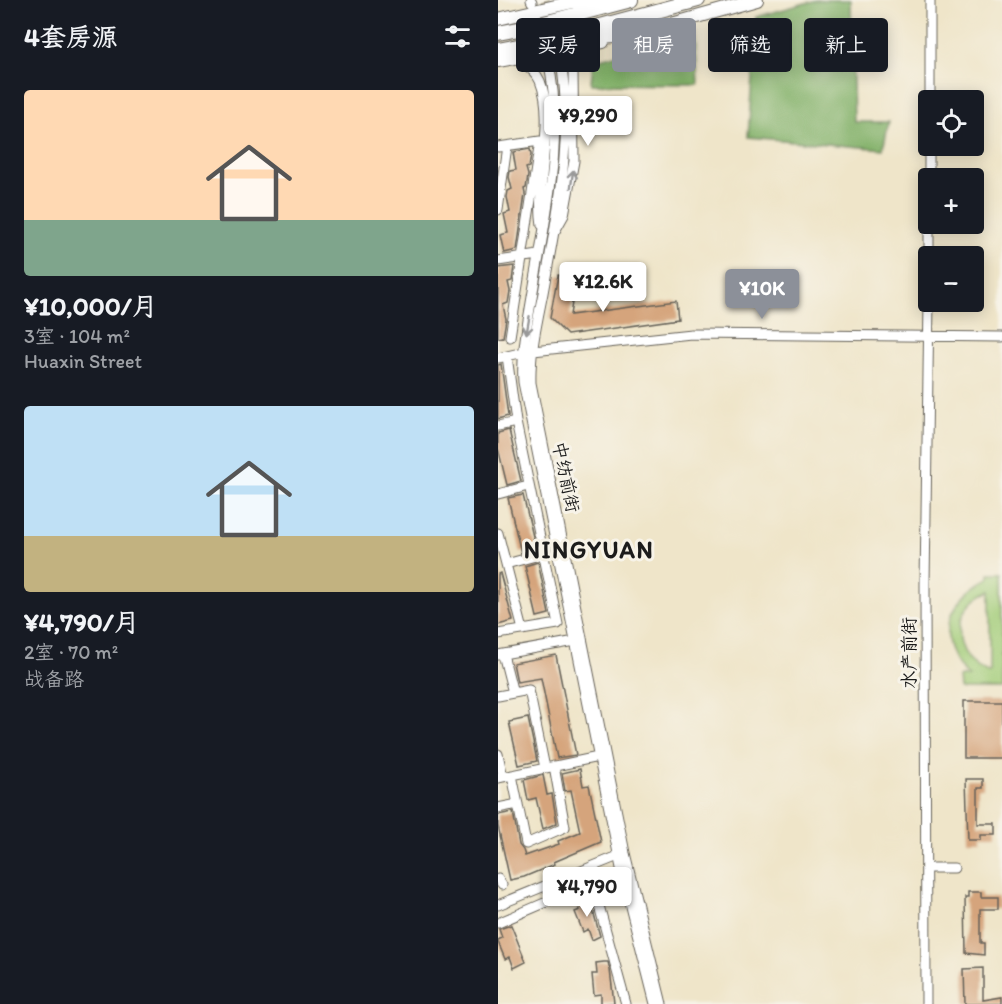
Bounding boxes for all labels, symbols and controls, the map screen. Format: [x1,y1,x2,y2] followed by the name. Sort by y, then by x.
[516,18,600,72] chip: 买房
[612,18,696,72] chip: 租房
[708,18,792,72] chip: 筛选
[804,18,888,72] chip: 新上
[441,20,474,53] icon: filters
[24,21,118,53] text: 4套房源
[918,90,984,312] map controls
[918,90,984,156] button: locate
[539,96,637,147] pin: ¥9,290
[558,103,618,127] text: ¥9,290
[195,129,303,237] icon: home
[918,168,984,234] button: +
[566,169,577,189] one-way arrow
[918,246,984,312] button: −
[554,262,652,313] pin: ¥12.6K
[573,269,633,293] text: ¥12.6K
[726,269,798,320] pin: ¥10K
[739,276,785,300] text: ¥10K
[24,290,158,322] text: ¥10,000/月
[522,315,533,334] one-way arrow
[24,324,130,348] text: 3室 · 104 m²
[24,349,142,373] text: Huaxin Street
[548,439,584,515] street label: 中纺前街
[195,445,303,553] icon: home
[524,535,654,564] district label: NINGYUAN
[24,606,140,638] text: ¥4,790/月
[898,617,920,689] street label: 水产前街
[24,640,118,664] text: 2室 · 70 m²
[24,667,84,691] text: 战备路
[538,867,636,918] pin: ¥4,790
[557,874,617,898] text: ¥4,790

